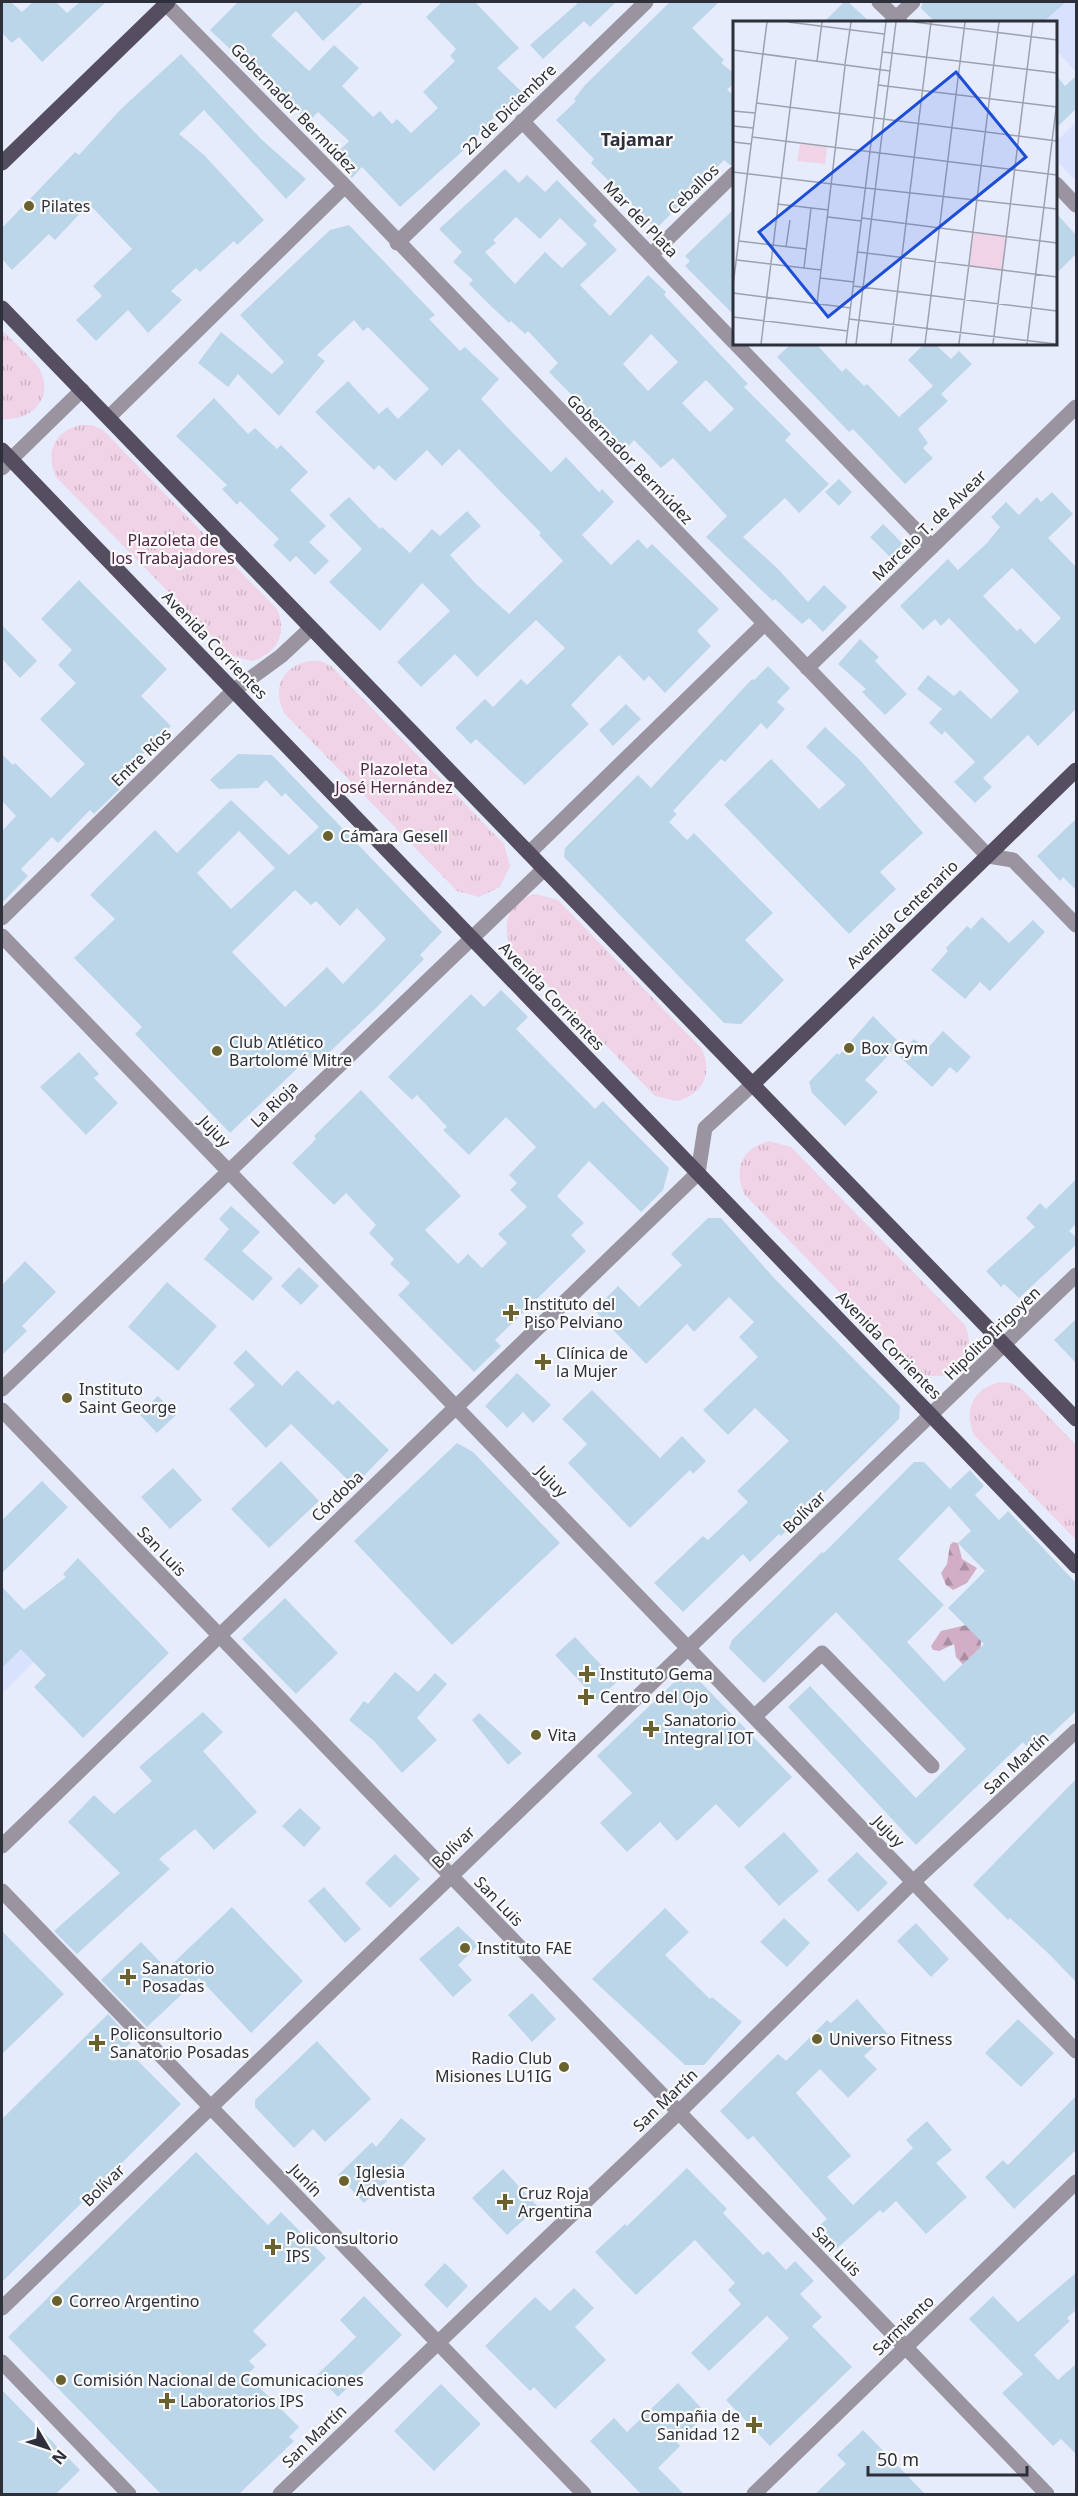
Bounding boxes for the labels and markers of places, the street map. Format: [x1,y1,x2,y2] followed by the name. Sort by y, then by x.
[41,195,90,217] place label: Pilates
[22,199,36,213] marker: Pilates
[340,825,448,847] place label: Cámara Gesell
[321,829,335,843] marker: Cámara Gesell
[229,1031,352,1071] place label: Club Atlético Bartolomé Mitre
[861,1037,928,1059] place label: Box Gym
[842,1041,856,1055] marker: Box Gym
[210,1044,224,1058] marker: Club Atlético Bartolomé Mitre
[524,1293,623,1333] place label: Instituto del Piso Pelviano
[502,1304,520,1322] marker: Instituto del Piso Pelviano
[556,1342,628,1382] place label: Clínica de la Mujer
[534,1353,552,1371] marker: Clínica de la Mujer
[79,1378,176,1418] place label: Instituto Saint George
[60,1391,74,1405] marker: Instituto Saint George
[600,1663,713,1685] place label: Instituto Gema
[578,1665,596,1683] marker: Instituto Gema
[600,1686,708,1708] place label: Centro del Ojo
[577,1688,595,1706] marker: Centro del Ojo
[664,1709,754,1749] place label: Sanatorio Integral IOT
[642,1720,660,1738] marker: Sanatorio Integral IOT
[548,1724,576,1746] place label: Vita
[529,1728,543,1742] marker: Vita
[477,1937,572,1959] place label: Instituto FAE
[458,1941,472,1955] marker: Instituto FAE
[142,1957,215,1997] place label: Sanatorio Posadas
[119,1968,137,1986] marker: Sanatorio Posadas
[110,2023,249,2063] place label: Policonsultorio Sanatorio Posadas
[829,2028,952,2050] place label: Universo Fitness
[810,2032,824,2046] marker: Universo Fitness
[88,2034,106,2052] marker: Policonsultorio Sanatorio Posadas
[435,2047,552,2087] place label: Radio Club Misiones LU1IG
[557,2060,571,2074] marker: Radio Club Misiones LU1IG
[356,2161,435,2201] place label: Iglesia Adventista
[337,2174,351,2188] marker: Iglesia Adventista
[518,2182,592,2222] place label: Cruz Roja Argentina
[496,2193,514,2211] marker: Cruz Roja Argentina
[286,2227,398,2267] place label: Policonsultorio IPS
[264,2238,282,2256] marker: Policonsultorio IPS
[69,2290,199,2312] place label: Correo Argentino
[50,2294,64,2308] marker: Correo Argentino
[73,2369,364,2391] place label: Comisión Nacional de Comunicaciones
[54,2373,68,2387] marker: Comisión Nacional de Comunicaciones
[180,2390,304,2412] place label: Laboratorios IPS
[158,2392,176,2410] marker: Laboratorios IPS
[640,2405,740,2445] place label: Compañia de Sanidad 12
[745,2416,763,2434] marker: Compañia de Sanidad 12

